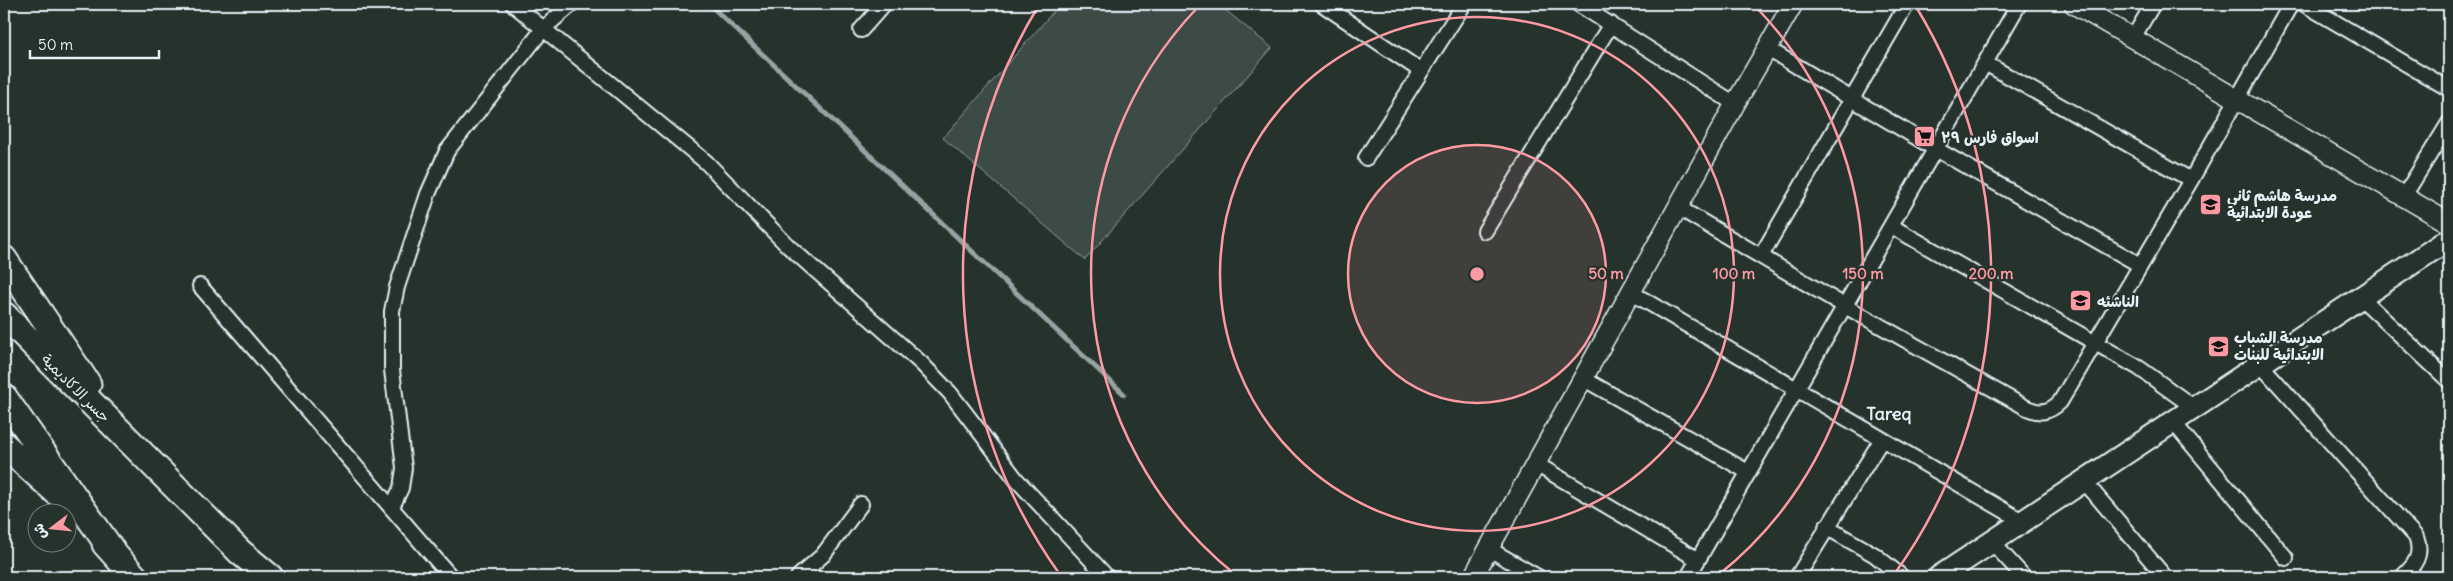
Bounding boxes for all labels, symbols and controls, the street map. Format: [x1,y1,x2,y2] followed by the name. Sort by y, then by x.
[30,28,159,60] scale bar
[38,35,73,54] text: 50 m
[1913,125,1937,149] supermarket icon: اسواق فارس ٣٩
[1941,128,2039,148] place label: اسواق فارس ٣٩
[2227,186,2337,223] place label: مدرسة هاشم ثاني عودة الابتدائية
[2199,192,2223,216] school or university icon: مدرسة هاشم ثاني عودة الابتدائية
[1588,264,1624,283] text: 50 m
[1713,264,1755,283] text: 100 m
[1842,264,1884,283] text: 150 m
[1969,264,2013,283] text: 200 m
[1468,265,1486,283] centre of rings
[2069,289,2093,313] school or university icon: الناشئه
[2097,292,2139,311] place label: الناشئه
[2234,328,2324,364] place label: مدرسة الشباب الابتدائية للبنات
[2206,334,2230,358] school or university icon: مدرسة الشباب الابتدائية للبنات
[38,350,114,426] street label: جسر الاكاديمية
[1867,402,1912,425] district label: Tareq
[28,504,78,554] north arrow
[29,522,50,541] text: ش

